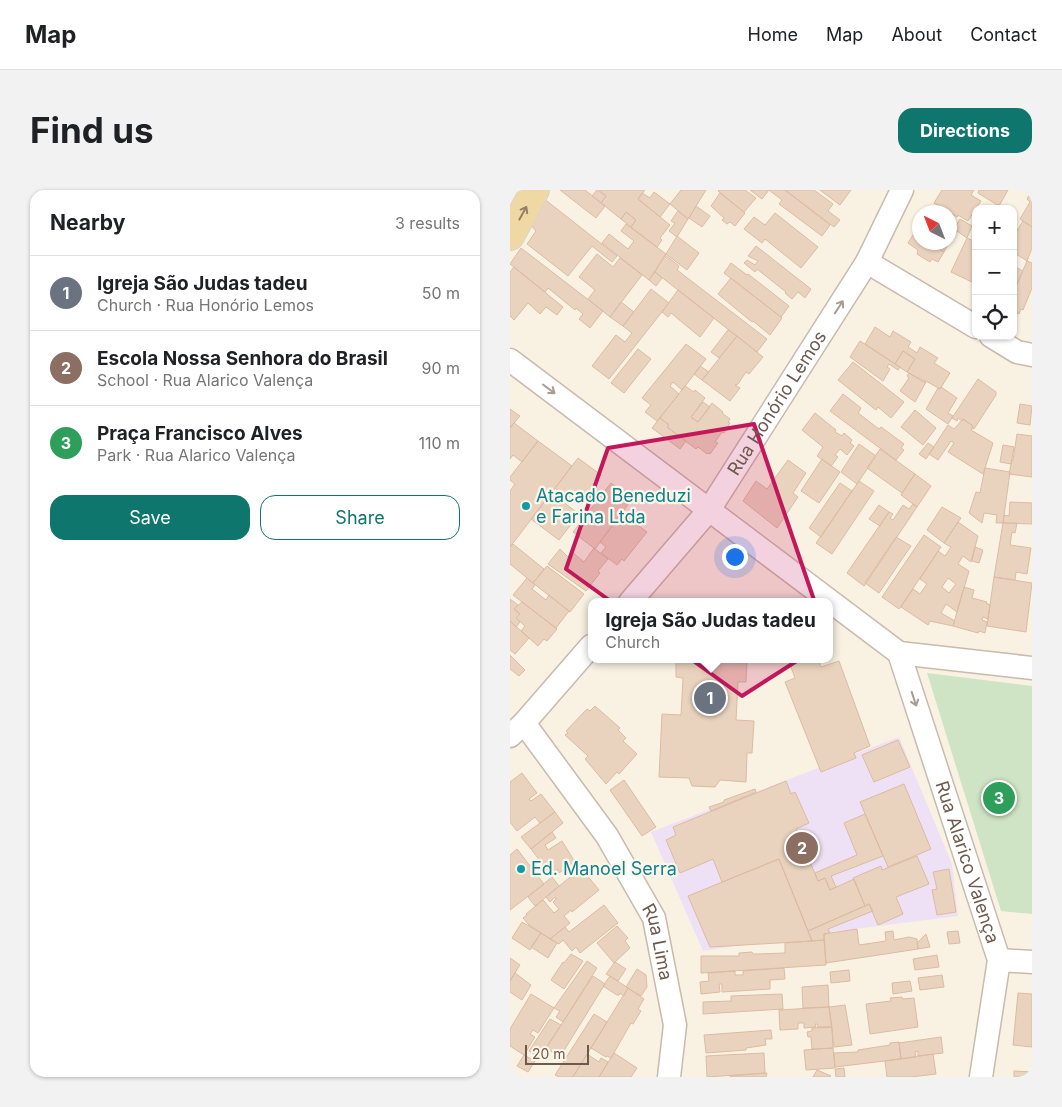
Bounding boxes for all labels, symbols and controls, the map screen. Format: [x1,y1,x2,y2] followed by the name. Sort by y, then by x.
[25,20,76,49] text: Map
[748,24,798,45] text: Home
[826,24,863,45] text: Map
[891,24,942,45] text: About
[970,24,1037,45] text: Contact
[898,108,1032,153] button: Directions
[30,109,154,151] text: Find us
[912,205,957,250] north arrow
[972,205,1017,340] map controls
[972,205,1017,250] button: +
[518,206,528,221] one-way arrow
[50,210,125,235] text: Nearby
[395,213,460,233] text: 3 results
[972,250,1017,295] button: −
[97,272,308,295] text: Igreja São Judas tadeu
[63,283,69,303] text: 1
[422,283,460,303] text: 50 m
[97,295,314,315] text: Church · Rua Honório Lemos
[972,295,1017,340] button: locate
[834,300,844,314] one-way arrow
[723,327,830,479] street label: Rua Honório Lemos
[97,347,388,370] text: Escola Nossa Senhora do Brasil
[61,358,71,378] text: 2
[421,358,460,378] text: 90 m
[97,370,313,390] text: School · Rua Alarico Valença
[542,384,556,394] one-way arrow
[97,422,303,445] text: Praça Francisco Alves
[61,433,71,453] text: 3
[418,433,460,453] text: 110 m
[97,445,296,465] text: Park · Rua Alarico Valença
[536,485,691,527] place label: Atacado Beneduzi e Farina Ltda
[50,495,250,540] button: Save
[260,495,460,540] button: Share
[520,500,532,512] marker: Atacado Beneduzi e Farina Ltda
[722,544,748,570] your location
[588,598,833,663] popup
[605,609,816,632] text: Igreja São Judas tadeu
[605,632,660,652] text: Church
[694,679,726,717] pin: 1
[909,691,919,707] one-way arrow
[931,778,1004,946] street label: Rua Alarico Valença
[983,779,1015,817] pin: 3
[786,829,818,867] pin: 2
[531,858,677,879] place label: Ed. Manoel Serra
[515,863,527,875] marker: Ed. Manoel Serra
[638,900,677,982] street label: Rua Lima
[525,1042,589,1065] scale bar
[532,1045,566,1062] text: 20 m

